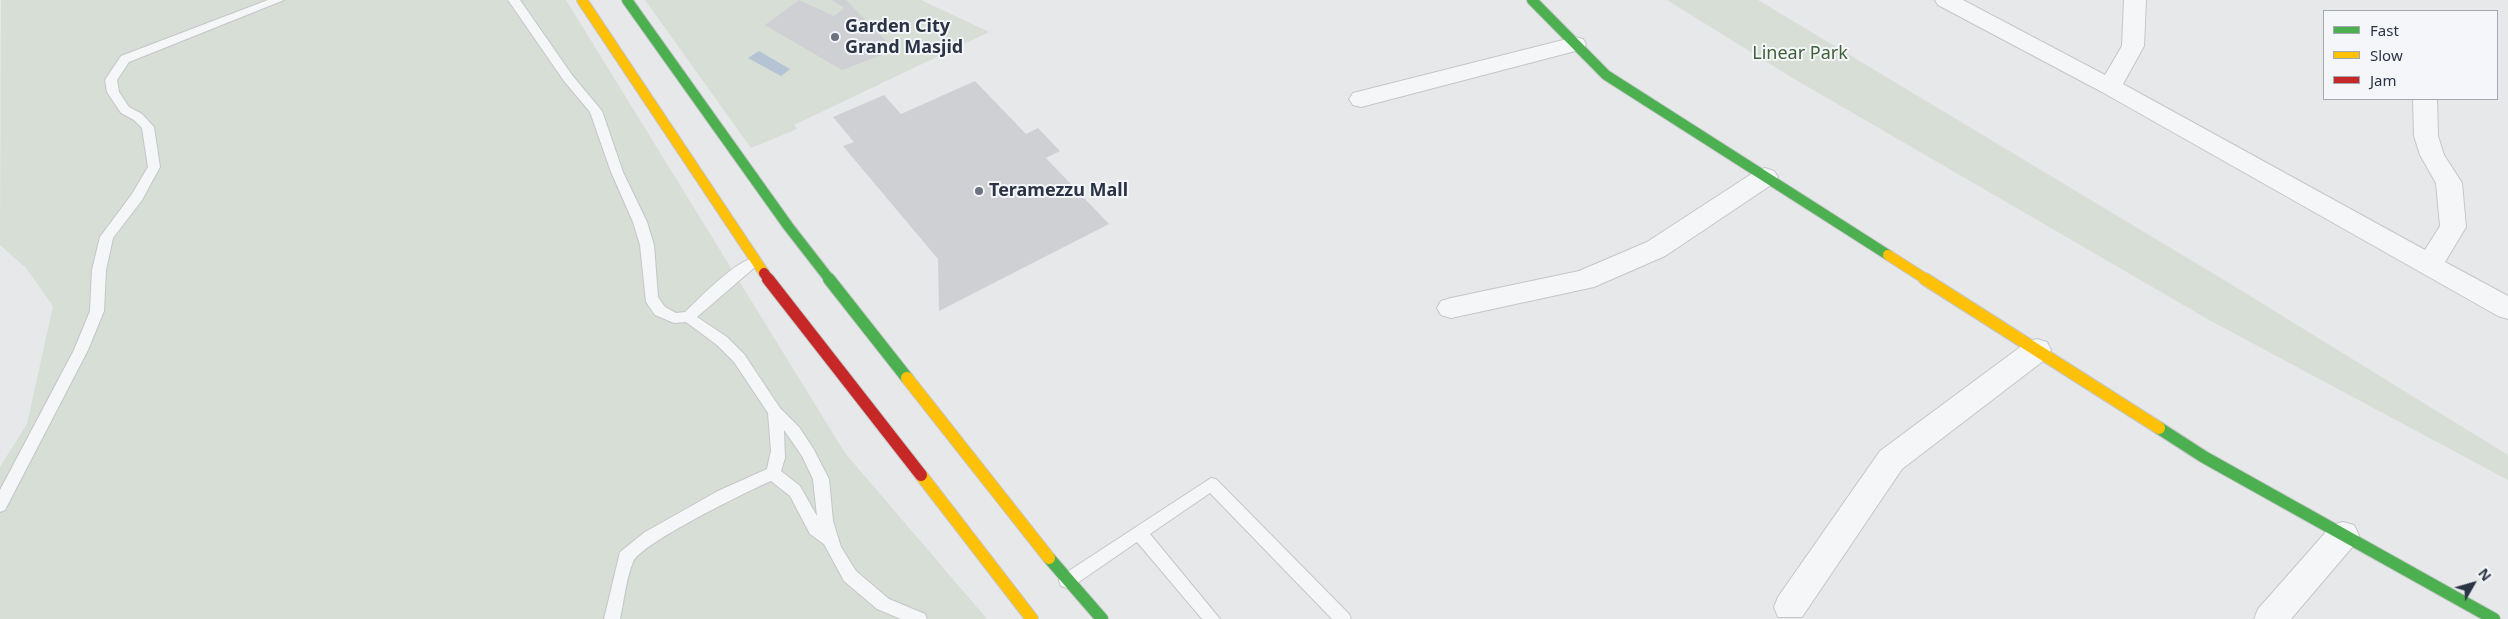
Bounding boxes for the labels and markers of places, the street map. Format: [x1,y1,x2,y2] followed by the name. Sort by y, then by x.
[845,16,963,58] place label: Garden City Grand Masjid
[829,31,841,43] marker: Garden City Grand Masjid
[989,180,1128,202] place label: Teramezzu Mall
[973,185,985,197] marker: Teramezzu Mall

